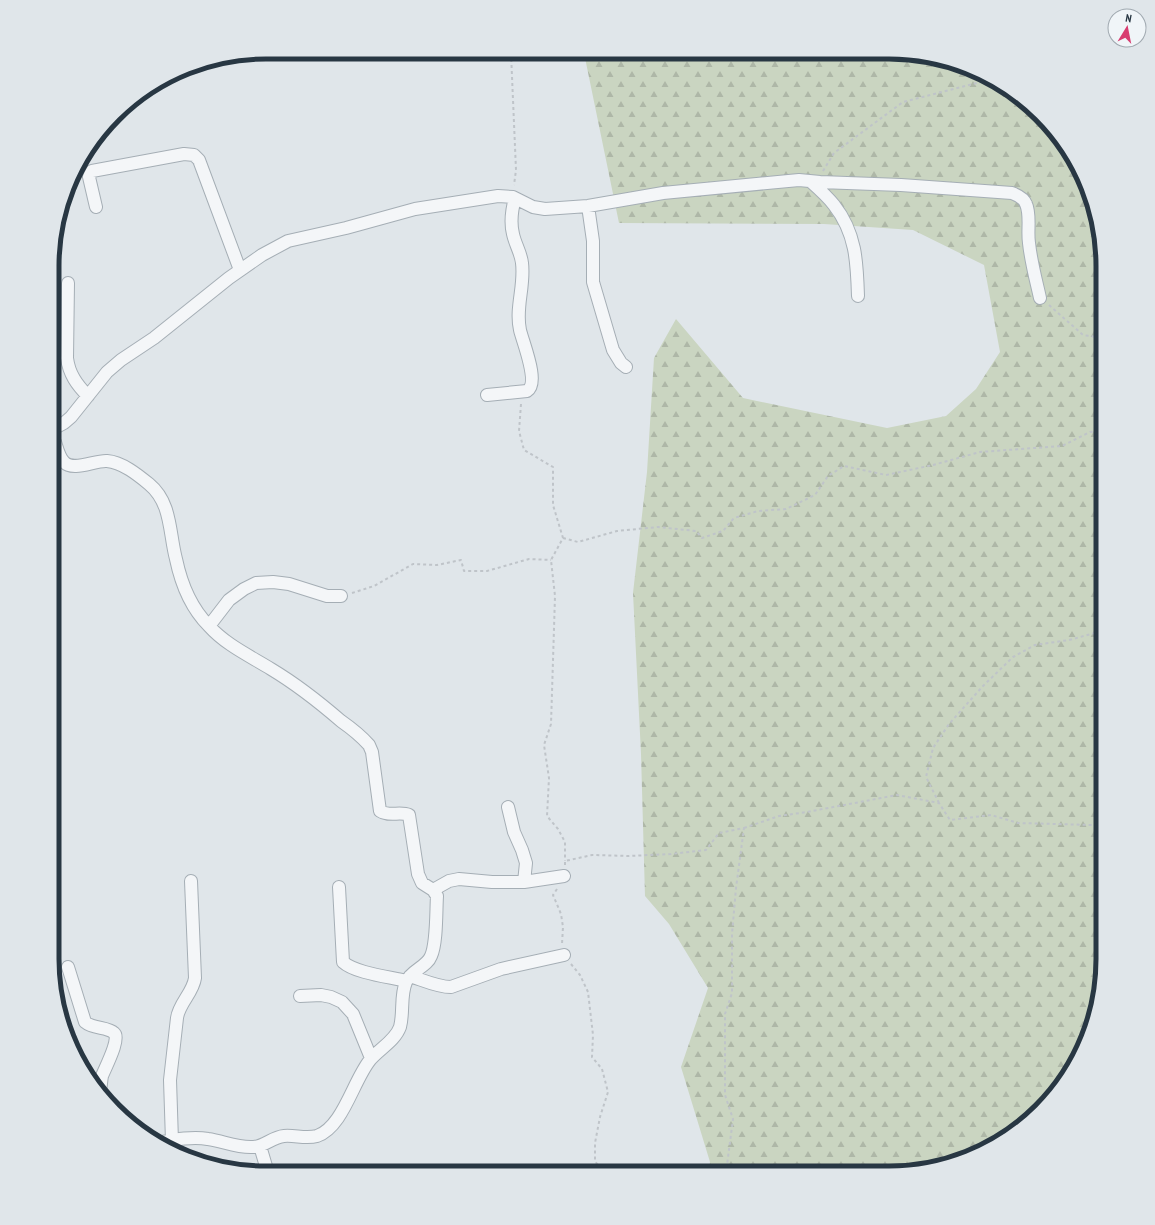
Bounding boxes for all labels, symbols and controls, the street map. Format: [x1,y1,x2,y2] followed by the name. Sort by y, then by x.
[1107,8,1147,48] north arrow
[1125,11,1133,26] text: N

